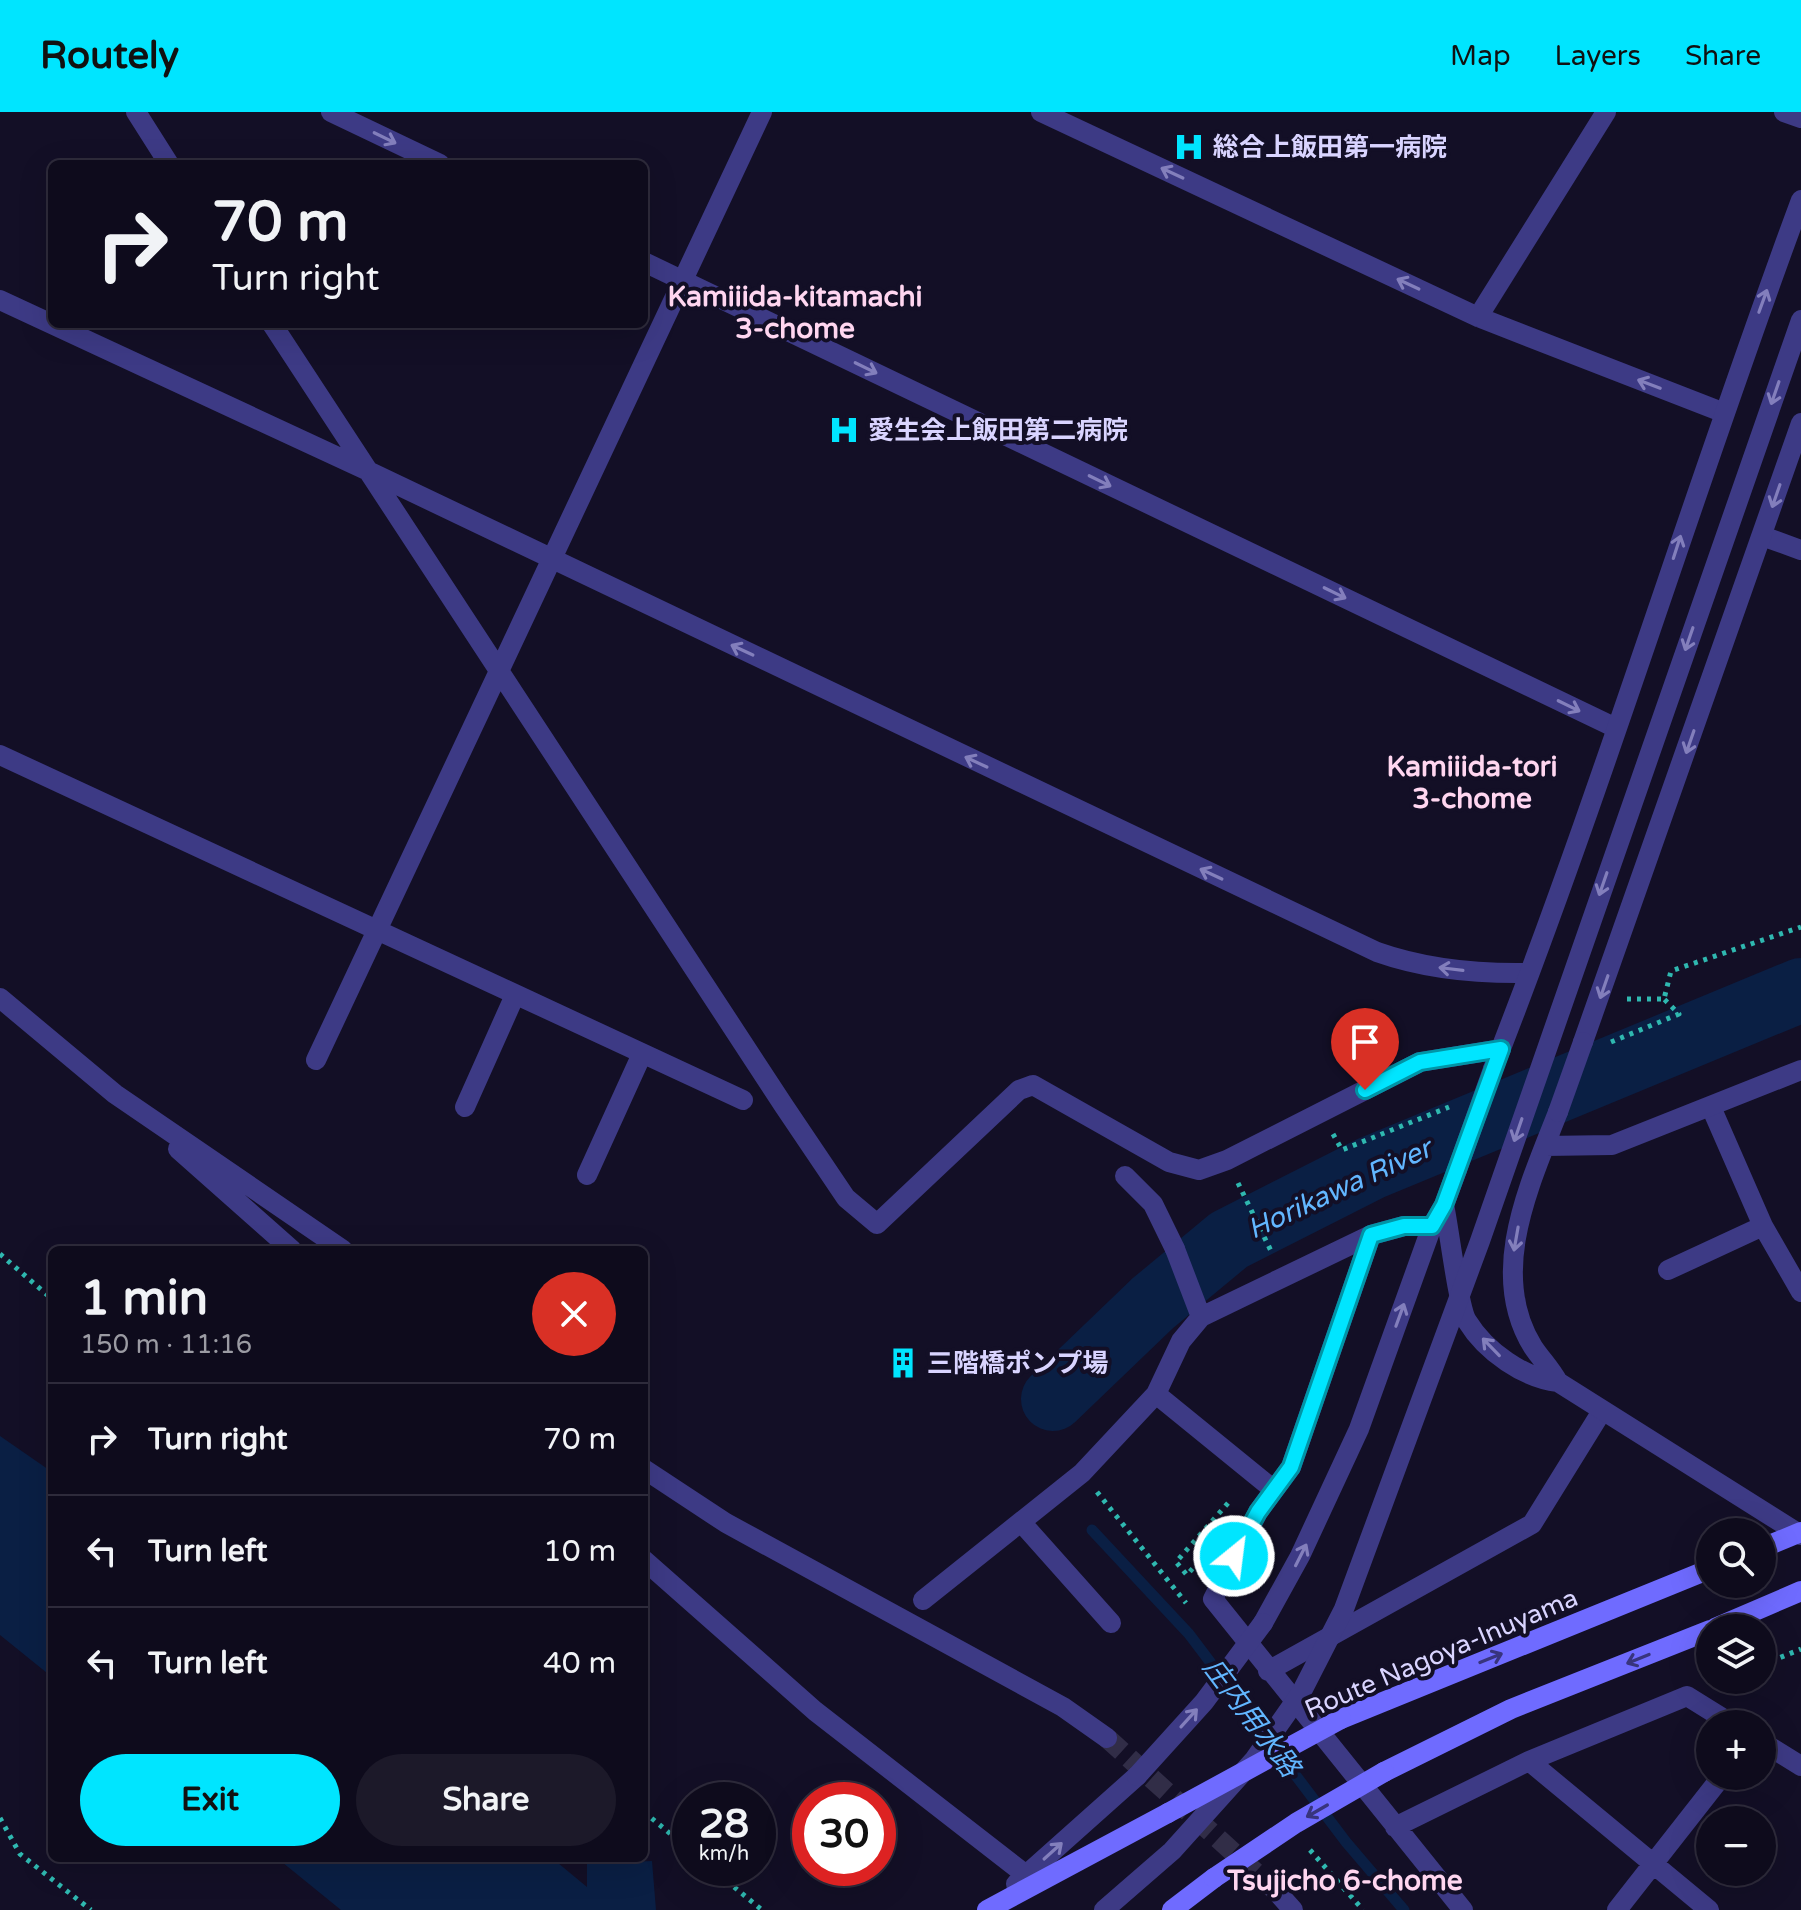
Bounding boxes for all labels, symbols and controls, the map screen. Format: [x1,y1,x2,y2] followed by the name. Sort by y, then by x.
[40,33,179,79] text: Routely
[1450,39,1511,73] text: Map
[1555,39,1641,73] text: Layers
[1685,39,1761,73] text: Share
[1172,130,1206,164] hospital icon: 総合上飯田第一病院
[373,131,397,146] one-way arrow
[1213,132,1447,163] place label: 総合上飯田第一病院
[1160,165,1184,180] one-way arrow
[212,189,348,256] text: 70 m
[80,192,184,296] icon: right
[212,257,379,300] text: Turn right
[1396,276,1420,291] one-way arrow
[668,280,923,346] district label: Kamiiida-kitamachi 3-chome
[1757,290,1771,314] one-way arrow
[853,361,877,376] one-way arrow
[1637,376,1662,390] one-way arrow
[1767,380,1782,405] one-way arrow
[827,413,861,447] hospital icon: 愛生会上飯田第二病院
[868,415,1128,446] place label: 愛生会上飯田第二病院
[1088,474,1112,489] one-way arrow
[1767,484,1782,509] one-way arrow
[1670,534,1685,560] one-way arrow
[1322,586,1346,601] one-way arrow
[1681,626,1695,650] one-way arrow
[730,642,754,657] one-way arrow
[1557,699,1581,714] one-way arrow
[1681,729,1696,754] one-way arrow
[1387,750,1557,816] district label: Kamiiida-tori 3-chome
[965,754,989,769] one-way arrow
[1199,866,1223,881] one-way arrow
[1595,871,1609,896] one-way arrow
[1438,961,1465,976] one-way arrow
[1595,974,1610,999] one-way arrow
[1331,1008,1399,1090] pin
[1343,1020,1387,1064] icon: arrive
[1510,1117,1524,1141] one-way arrow
[1242,1130,1440,1246] water label: Horikawa River
[1508,1225,1523,1251] one-way arrow
[80,1270,208,1328] text: 1 min
[532,1272,616,1356] button: close
[1394,1303,1408,1327] one-way arrow
[80,1329,252,1360] text: 150 m · 11:16
[1482,1338,1501,1357] one-way arrow
[886,1346,920,1380] building icon: 三階橋ポンプ場
[927,1348,1108,1379] place label: 三階橋ポンプ場
[80,1417,124,1461] icon: right
[148,1421,288,1458] text: Turn right
[543,1421,616,1458] text: 70 m
[1192,1514,1276,1598] position arrow
[1696,1518,1776,1886] map controls
[1696,1518,1776,1598] button: search
[80,1529,124,1573] icon: left
[148,1533,267,1570] text: Turn left
[543,1533,616,1570] text: 10 m
[1293,1543,1309,1567] one-way arrow
[1300,1582,1582,1725] street label: Route Nagoya-Inuyama
[1696,1614,1776,1694] button: layers
[80,1641,124,1685] icon: left
[148,1645,267,1682] text: Turn left
[543,1645,616,1682] text: 40 m
[1478,1650,1503,1664] one-way arrow
[1195,1651,1308,1785] water label: 庄内用水路
[1626,1653,1651,1667] one-way arrow
[1180,1709,1198,1729] one-way arrow
[1696,1710,1776,1790] button: +
[80,1754,340,1846] button: Exit
[356,1754,616,1846] button: Share
[792,1782,896,1886] speed limit sign: 30
[699,1800,749,1848] text: 28
[1306,1803,1329,1819] one-way arrow
[1696,1806,1776,1886] button: −
[699,1842,749,1866] text: km/h
[1043,1843,1063,1861] one-way arrow
[1226,1864,1463,1898] district label: Tsujicho 6-chome

